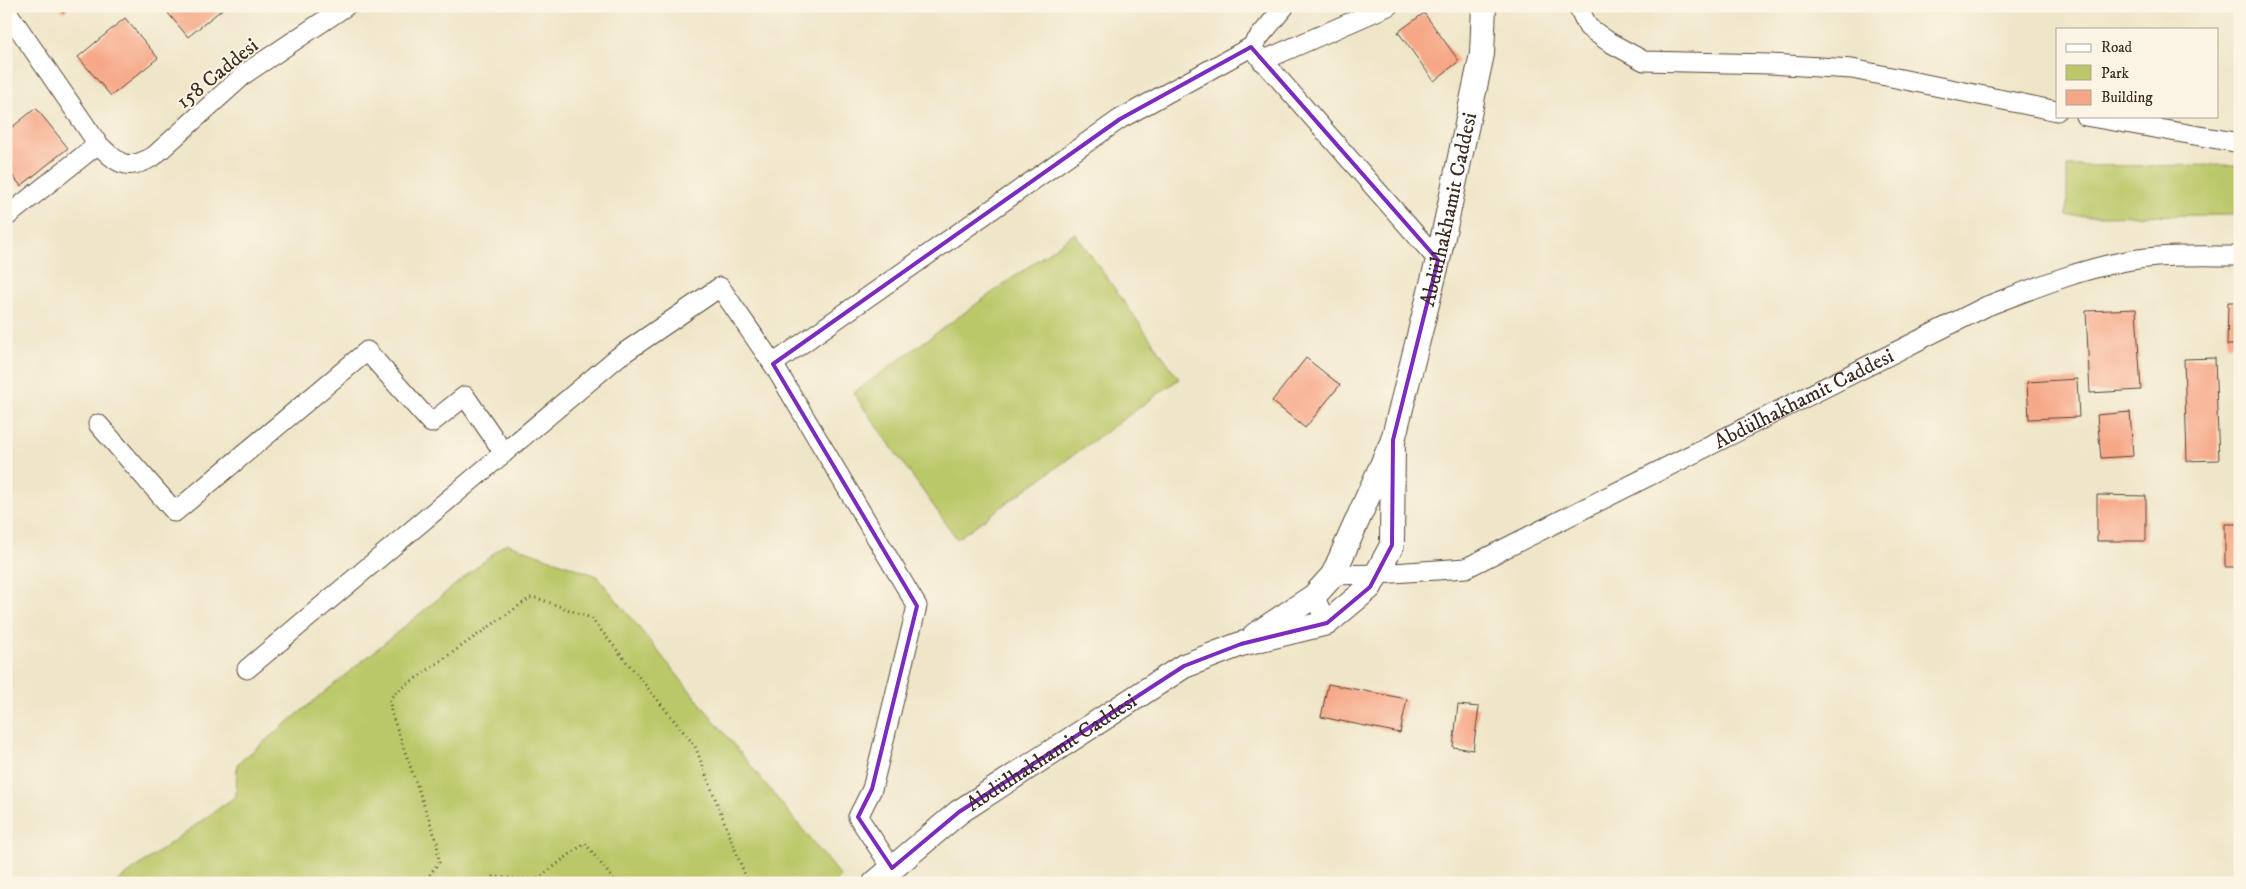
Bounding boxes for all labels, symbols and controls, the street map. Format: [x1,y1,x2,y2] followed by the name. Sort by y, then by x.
[2056,28,2218,118] legend
[171,33,264,115] street label: 158 Caddesi
[2101,38,2133,57] text: Road
[2101,64,2130,83] text: Park
[2101,88,2153,107] text: Building
[1415,110,1483,309] street label: Abdülhakhamit Caddesi
[1710,343,1898,455] street label: Abdülhakhamit Caddesi
[962,688,1142,818] street label: Abdülhakhamit Caddesi

